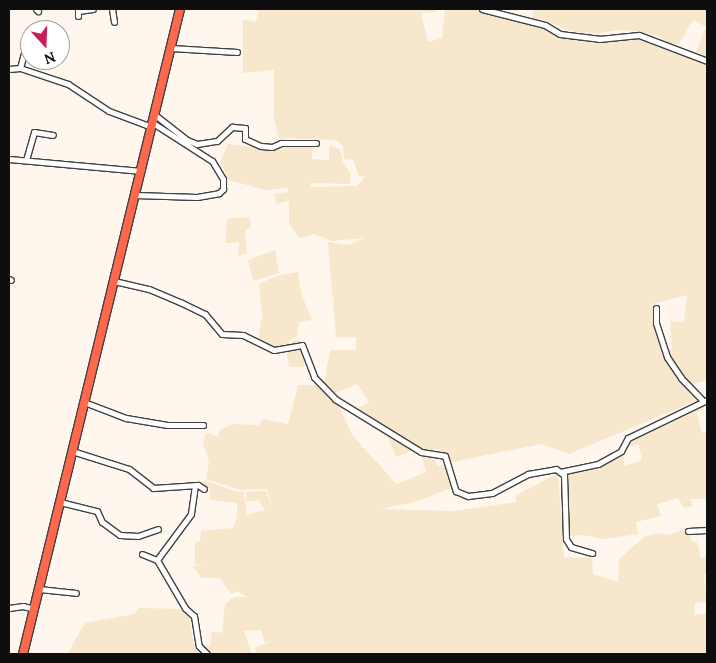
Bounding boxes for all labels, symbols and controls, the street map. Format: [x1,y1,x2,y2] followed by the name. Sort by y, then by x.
[20,20,70,70] north arrow
[42,48,58,68] text: N

